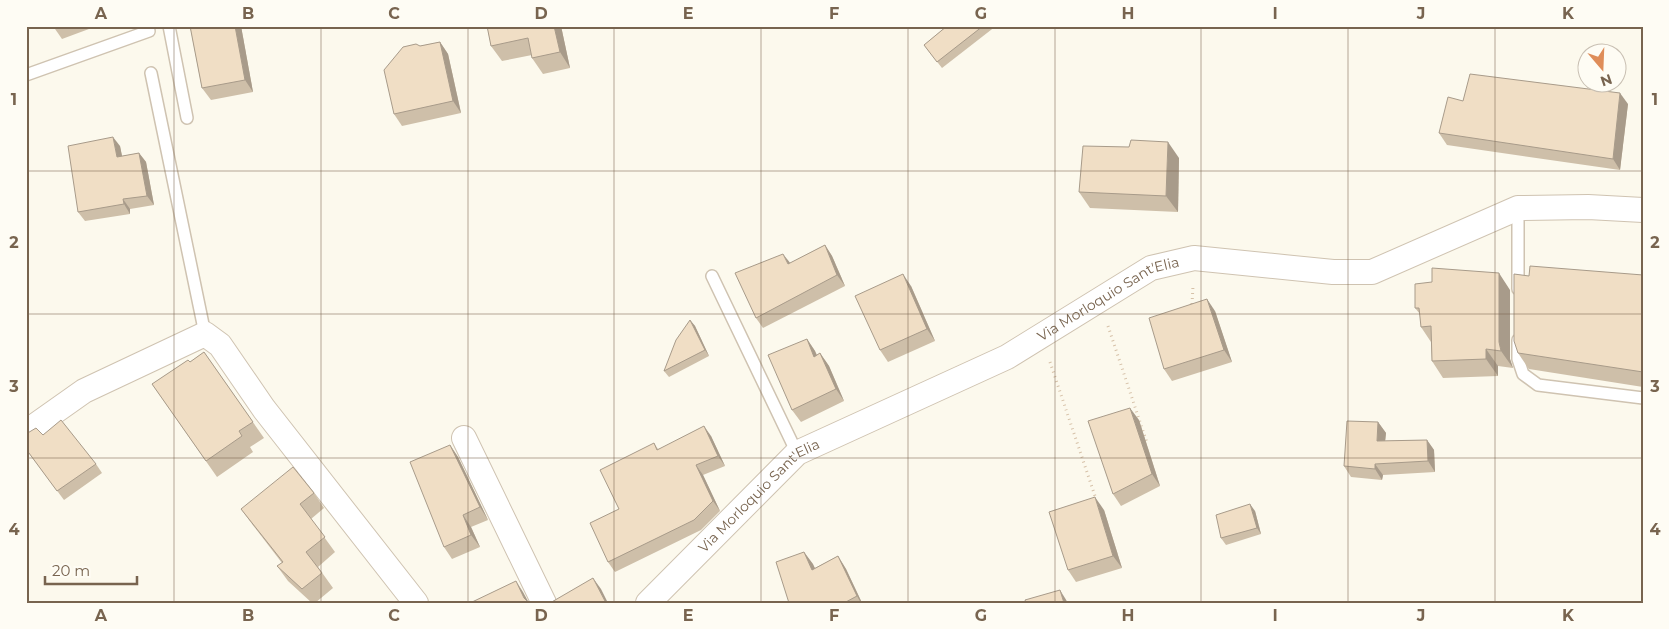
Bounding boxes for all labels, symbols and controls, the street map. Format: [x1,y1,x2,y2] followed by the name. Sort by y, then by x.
[94,4,108,23] text: A
[242,4,254,23] text: B
[388,4,400,23] text: C
[534,4,548,23] text: D
[683,4,693,23] text: E
[829,4,839,23] text: F
[975,4,987,23] text: G
[1122,4,1134,23] text: H
[1272,4,1278,23] text: I
[1416,4,1425,23] text: J
[1562,4,1575,23] text: K
[1576,42,1626,92] north arrow
[1598,70,1615,91] text: N
[11,90,17,109] text: 1
[1652,90,1658,109] text: 1
[9,233,19,252] text: 2
[1650,233,1660,252] text: 2
[1034,253,1181,345] street label: Via Morloquio Sant'Elia
[8,377,19,396] text: 3
[1649,377,1660,396] text: 3
[694,435,823,556] street label: Via Morloquio Sant'Elia
[8,520,20,539] text: 4
[1649,520,1661,539] text: 4
[45,554,138,586] scale bar
[52,561,90,580] text: 20 m
[94,606,108,625] text: A
[242,606,254,625] text: B
[388,606,400,625] text: C
[534,606,548,625] text: D
[683,606,693,625] text: E
[829,606,839,625] text: F
[975,606,987,625] text: G
[1122,606,1134,625] text: H
[1272,606,1278,625] text: I
[1416,606,1425,625] text: J
[1562,606,1575,625] text: K

